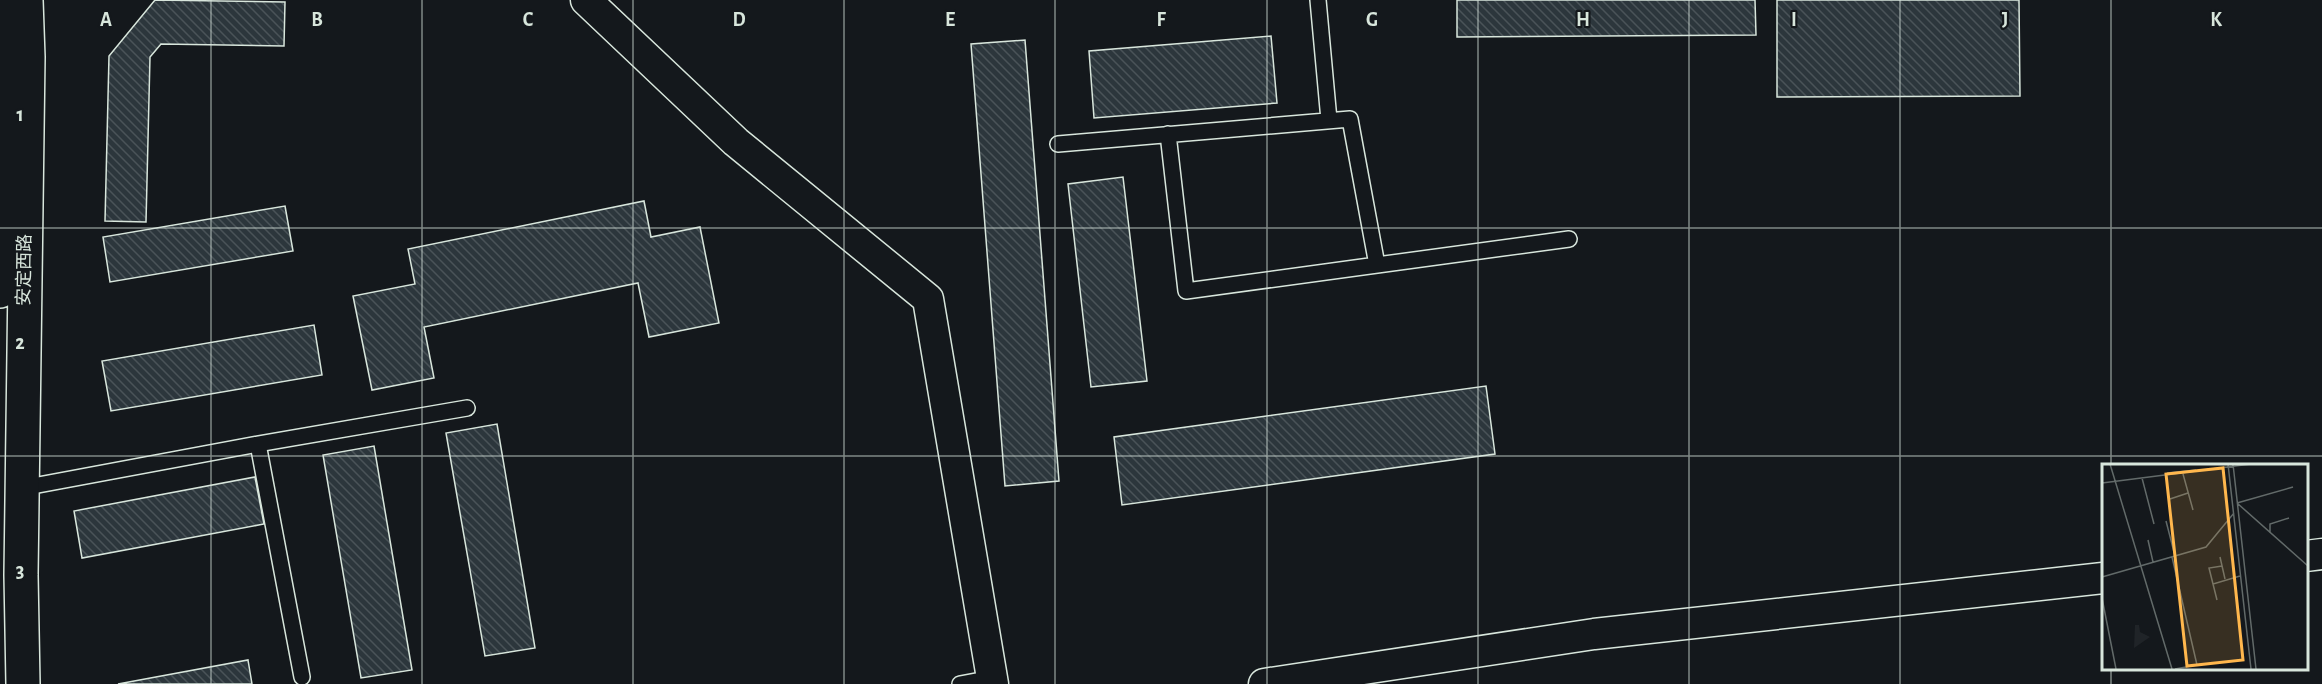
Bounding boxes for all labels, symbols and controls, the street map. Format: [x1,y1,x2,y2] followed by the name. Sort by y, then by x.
[100,10,112,30] text: A
[311,10,323,30] text: B
[523,10,534,30] text: C
[732,10,746,30] text: D
[945,10,955,30] text: E
[1156,10,1166,30] text: F
[1366,10,1378,30] text: G
[1576,10,1590,30] text: H
[1791,10,1797,30] text: I
[2002,10,2008,30] text: J
[2210,10,2222,30] text: K
[16,105,24,125] text: 1
[13,234,35,306] street label: 安定西路
[15,333,25,353] text: 2
[2102,464,2307,669] inset map
[16,561,24,581] text: 3

